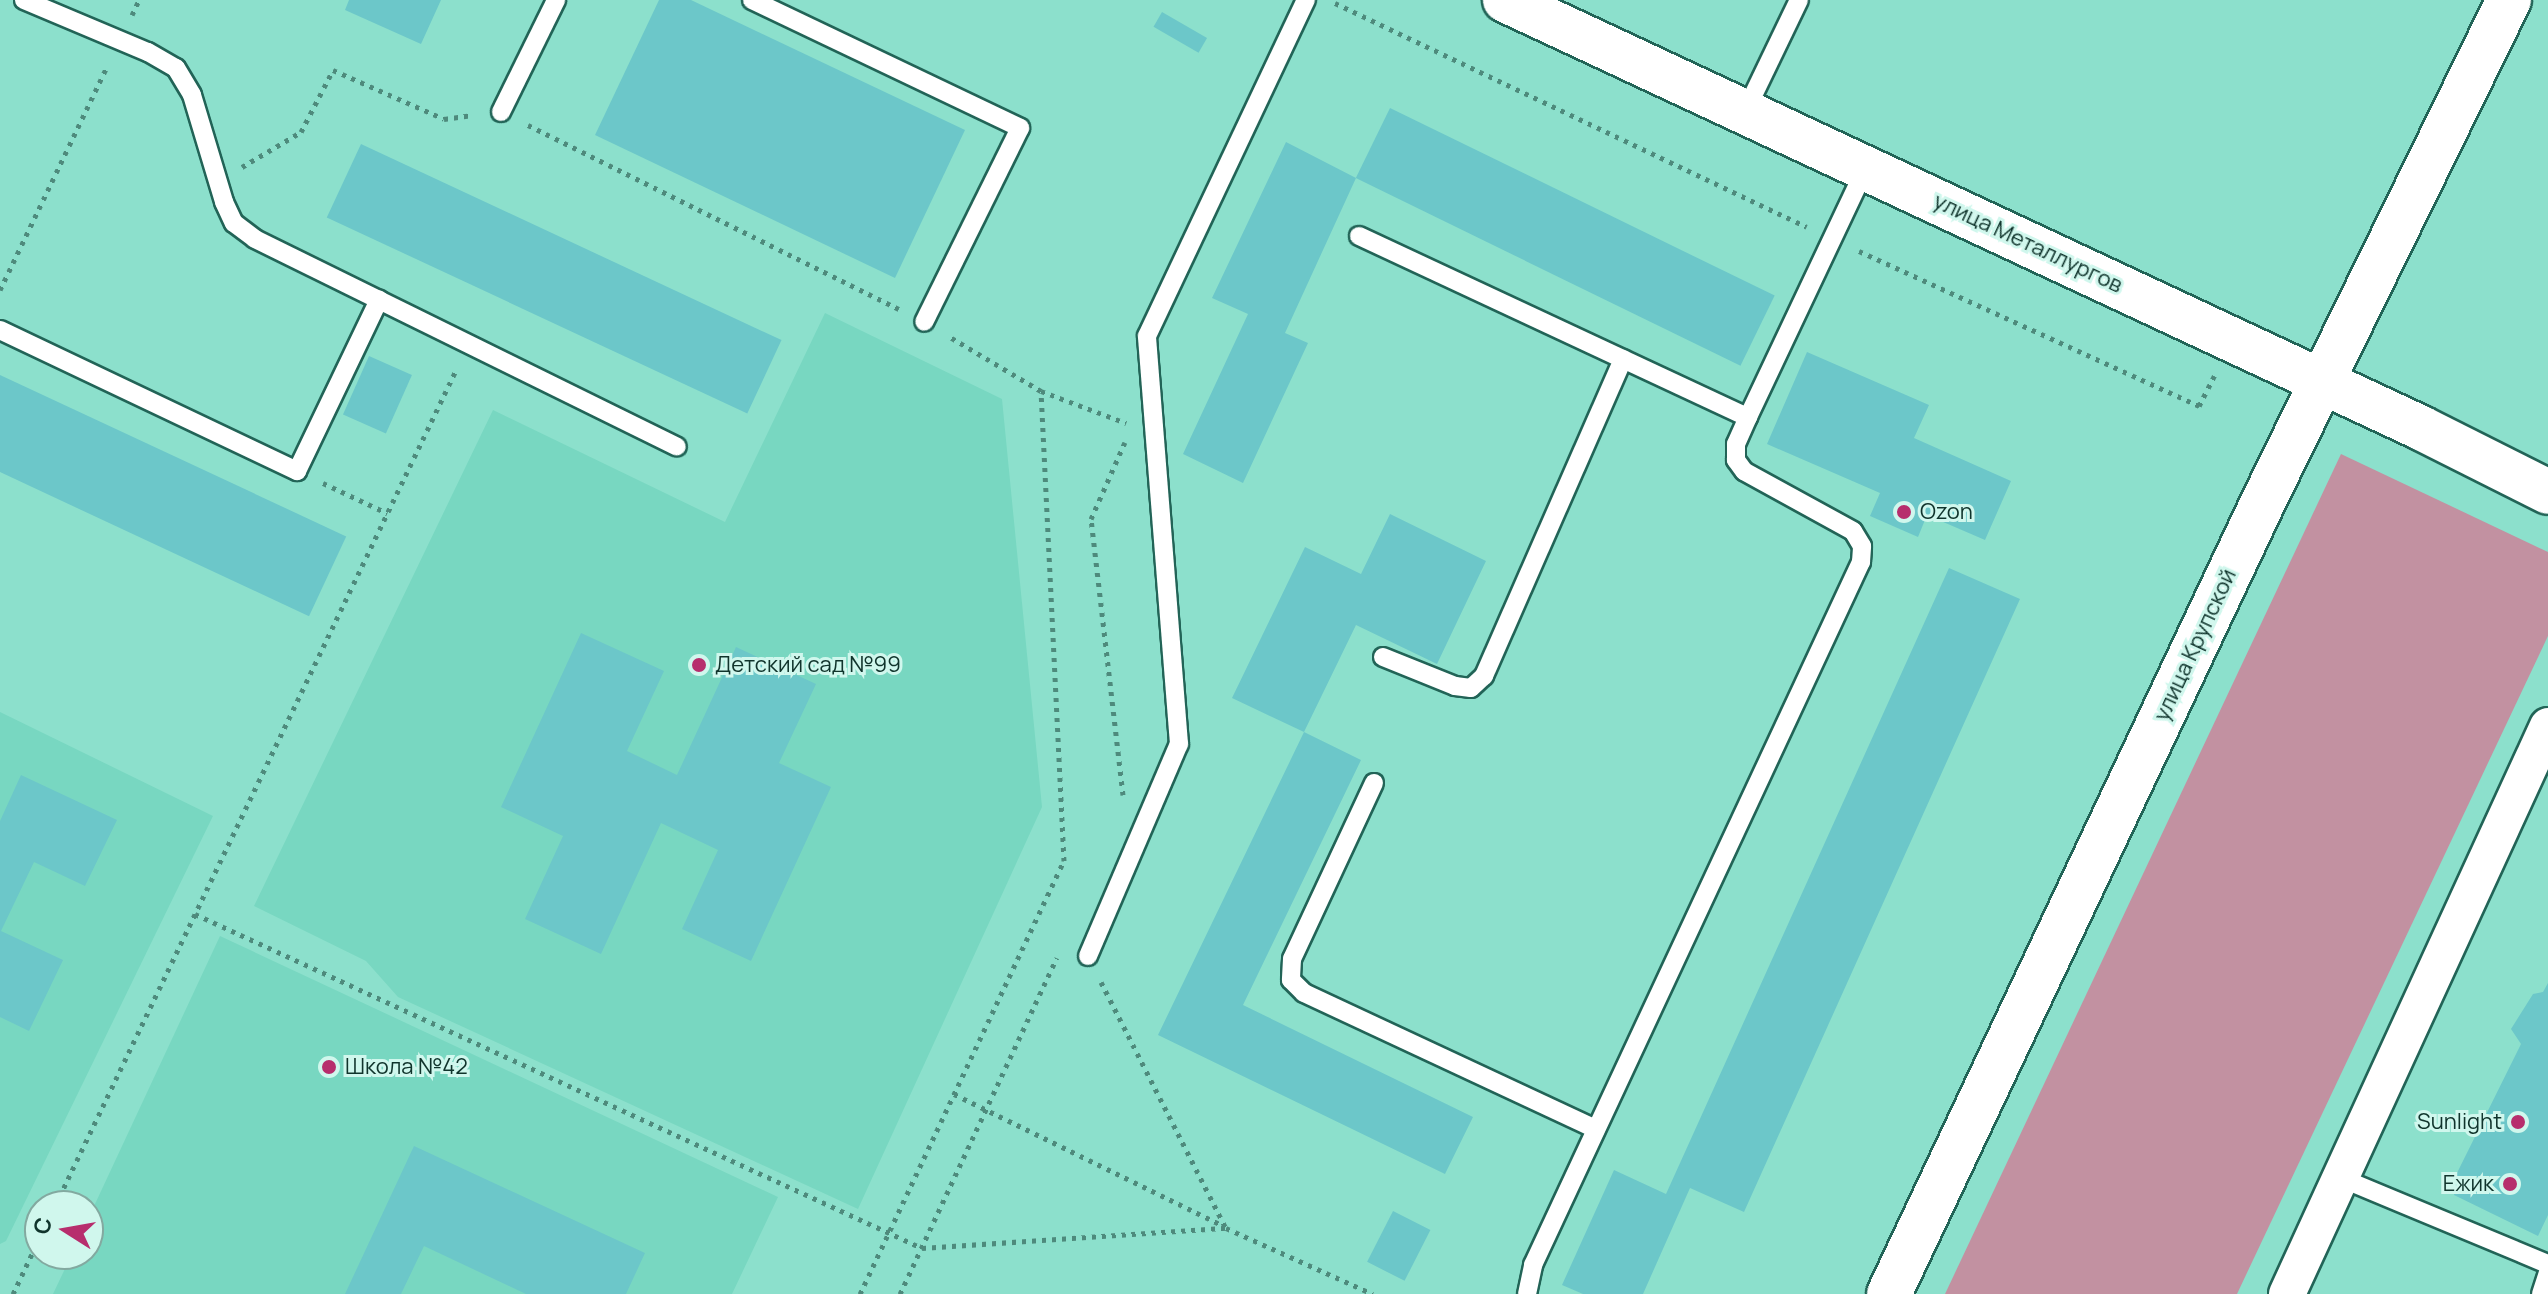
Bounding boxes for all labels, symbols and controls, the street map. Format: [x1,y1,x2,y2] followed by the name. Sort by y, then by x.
[1929,188,2127,298] street label: улица Металлургов
[1920,499,1973,525] place label: Ozon
[1895,503,1913,521] marker: Ozon
[2148,565,2242,725] street label: улица Крупской
[715,652,901,678] place label: Детский сад №99
[690,656,708,674] marker: Детский сад №99
[345,1054,468,1080] place label: Школа №42
[320,1058,338,1076] marker: Школа №42
[2417,1109,2502,1135] place label: Sunlight
[2509,1113,2527,1131] marker: Sunlight
[2443,1171,2494,1197] place label: Ежик
[2501,1175,2519,1193] marker: Ежик
[24,1190,104,1270] north arrow
[26,1215,59,1237] text: С

